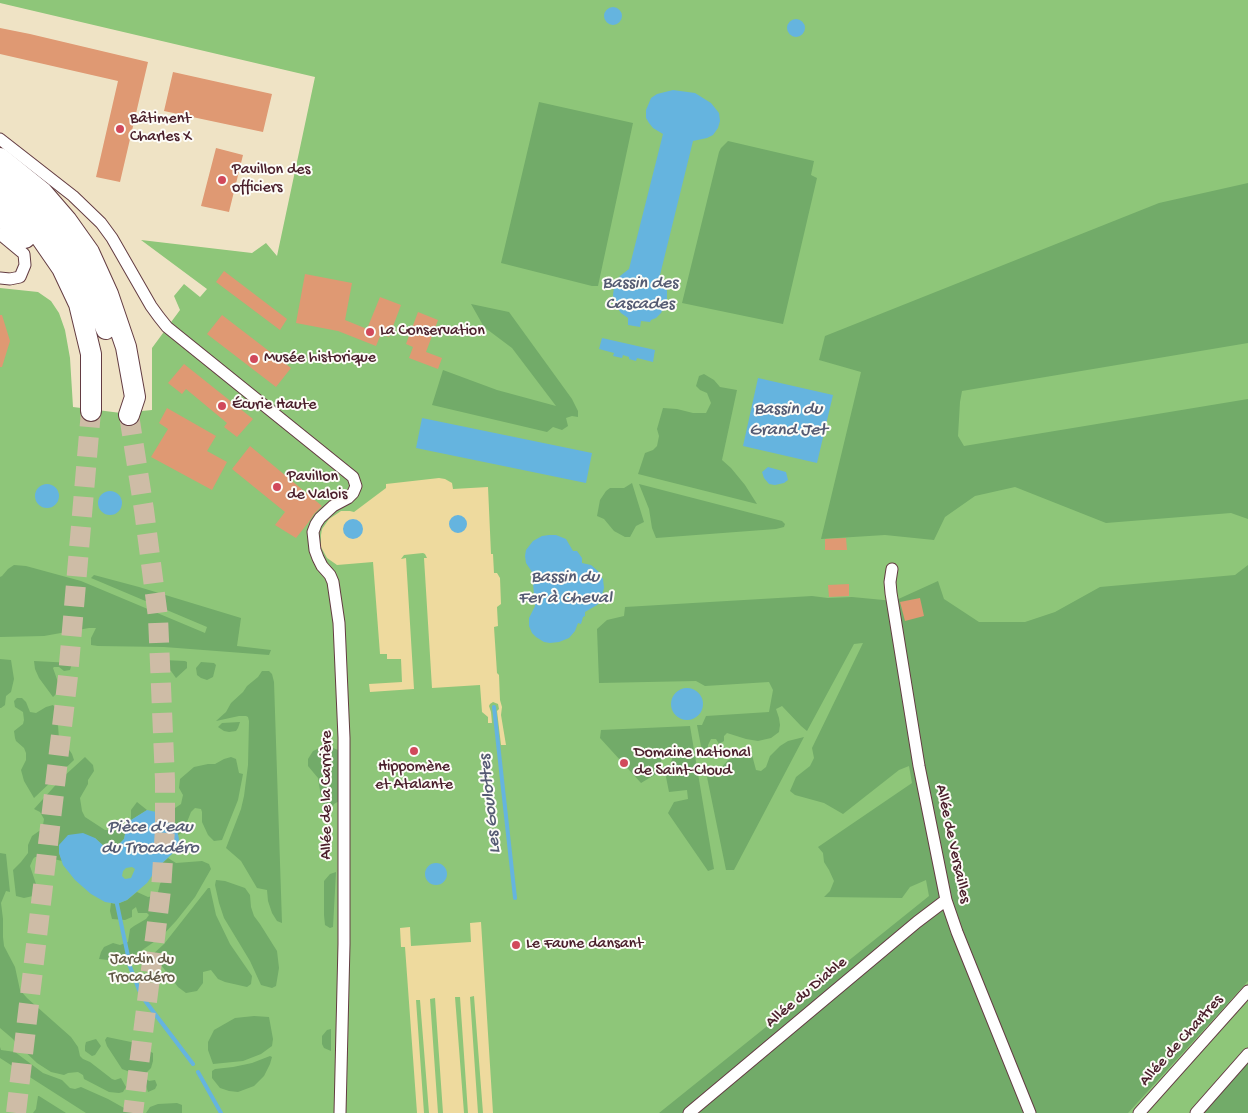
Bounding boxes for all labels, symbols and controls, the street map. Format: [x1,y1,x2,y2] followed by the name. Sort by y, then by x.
[130,110,192,148] place label: Bâtiment Charles X
[114,123,126,135] marker: Bâtiment Charles X
[232,161,310,199] place label: Pavillon des officiers
[216,174,228,186] marker: Pavillon des officiers
[602,273,678,316] water label: Bassin des Cascades
[380,322,485,342] place label: La Conservation
[364,326,376,338] marker: La Conservation
[264,349,376,369] place label: Musée historique
[248,353,260,365] marker: Musée historique
[232,396,316,416] place label: Écurie Haute
[749,399,827,442] water label: Bassin du Grand Jet
[216,400,228,412] marker: Écurie Haute
[287,468,347,506] place label: Pavillon de Valois
[271,481,283,493] marker: Pavillon de Valois
[518,567,612,610] water label: Bassin du Fer à Cheval
[318,731,338,859] street label: Allée de la Carrière
[634,744,751,782] place label: Domaine national de Saint-Cloud
[408,745,420,757] marker: Hippomène et Atalante
[475,753,507,855] water label: Les Goulottes
[618,757,630,769] marker: Domaine national de Saint-Cloud
[375,758,453,796] place label: Hippomène et Atalante
[930,783,974,905] street label: Allée de Versailles
[101,817,199,860] water label: Pièce d'eau du Trocadéro
[526,935,643,955] place label: Le Faune dansant
[510,939,522,951] marker: Le Faune dansant
[109,951,175,989] park label: Jardin du Trocadéro
[762,953,852,1033] street label: Allée du Diable
[1136,991,1228,1091] street label: Allée de Chartres

